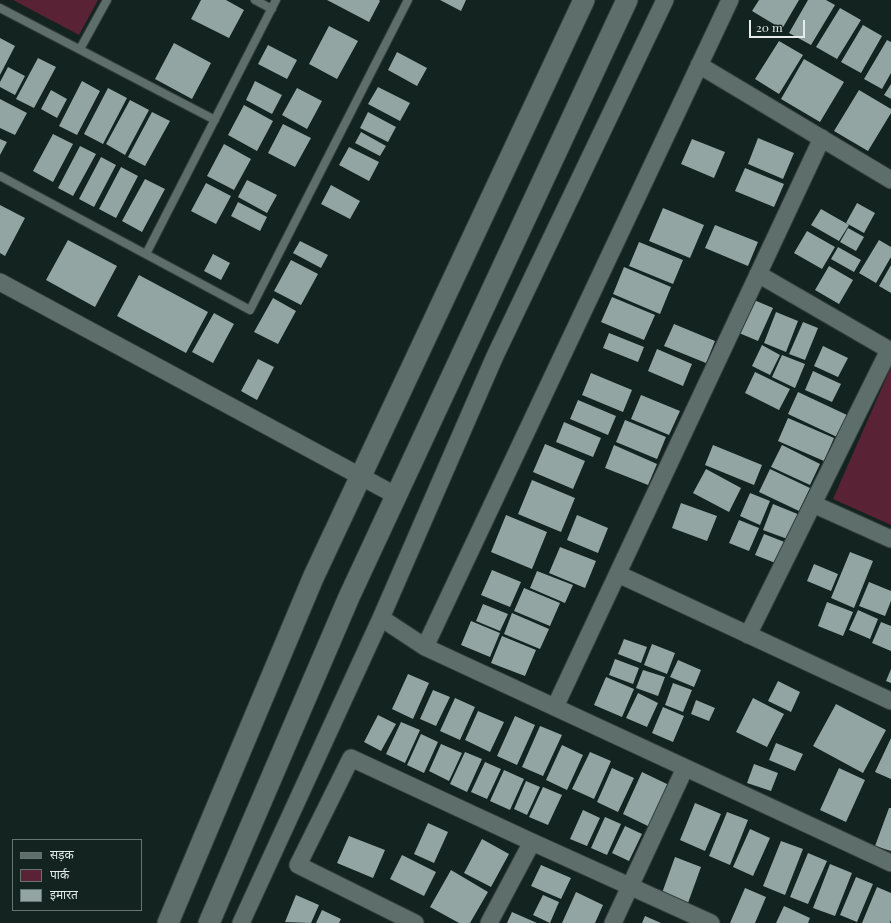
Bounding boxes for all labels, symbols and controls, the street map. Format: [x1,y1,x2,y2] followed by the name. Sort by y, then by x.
[751,12,807,38] scale bar
[756,19,783,35] text: 20 m
[12,839,142,911] legend
[50,846,74,862] text: सड़क
[50,866,69,882] text: पार्क
[50,886,78,902] text: इमारत

